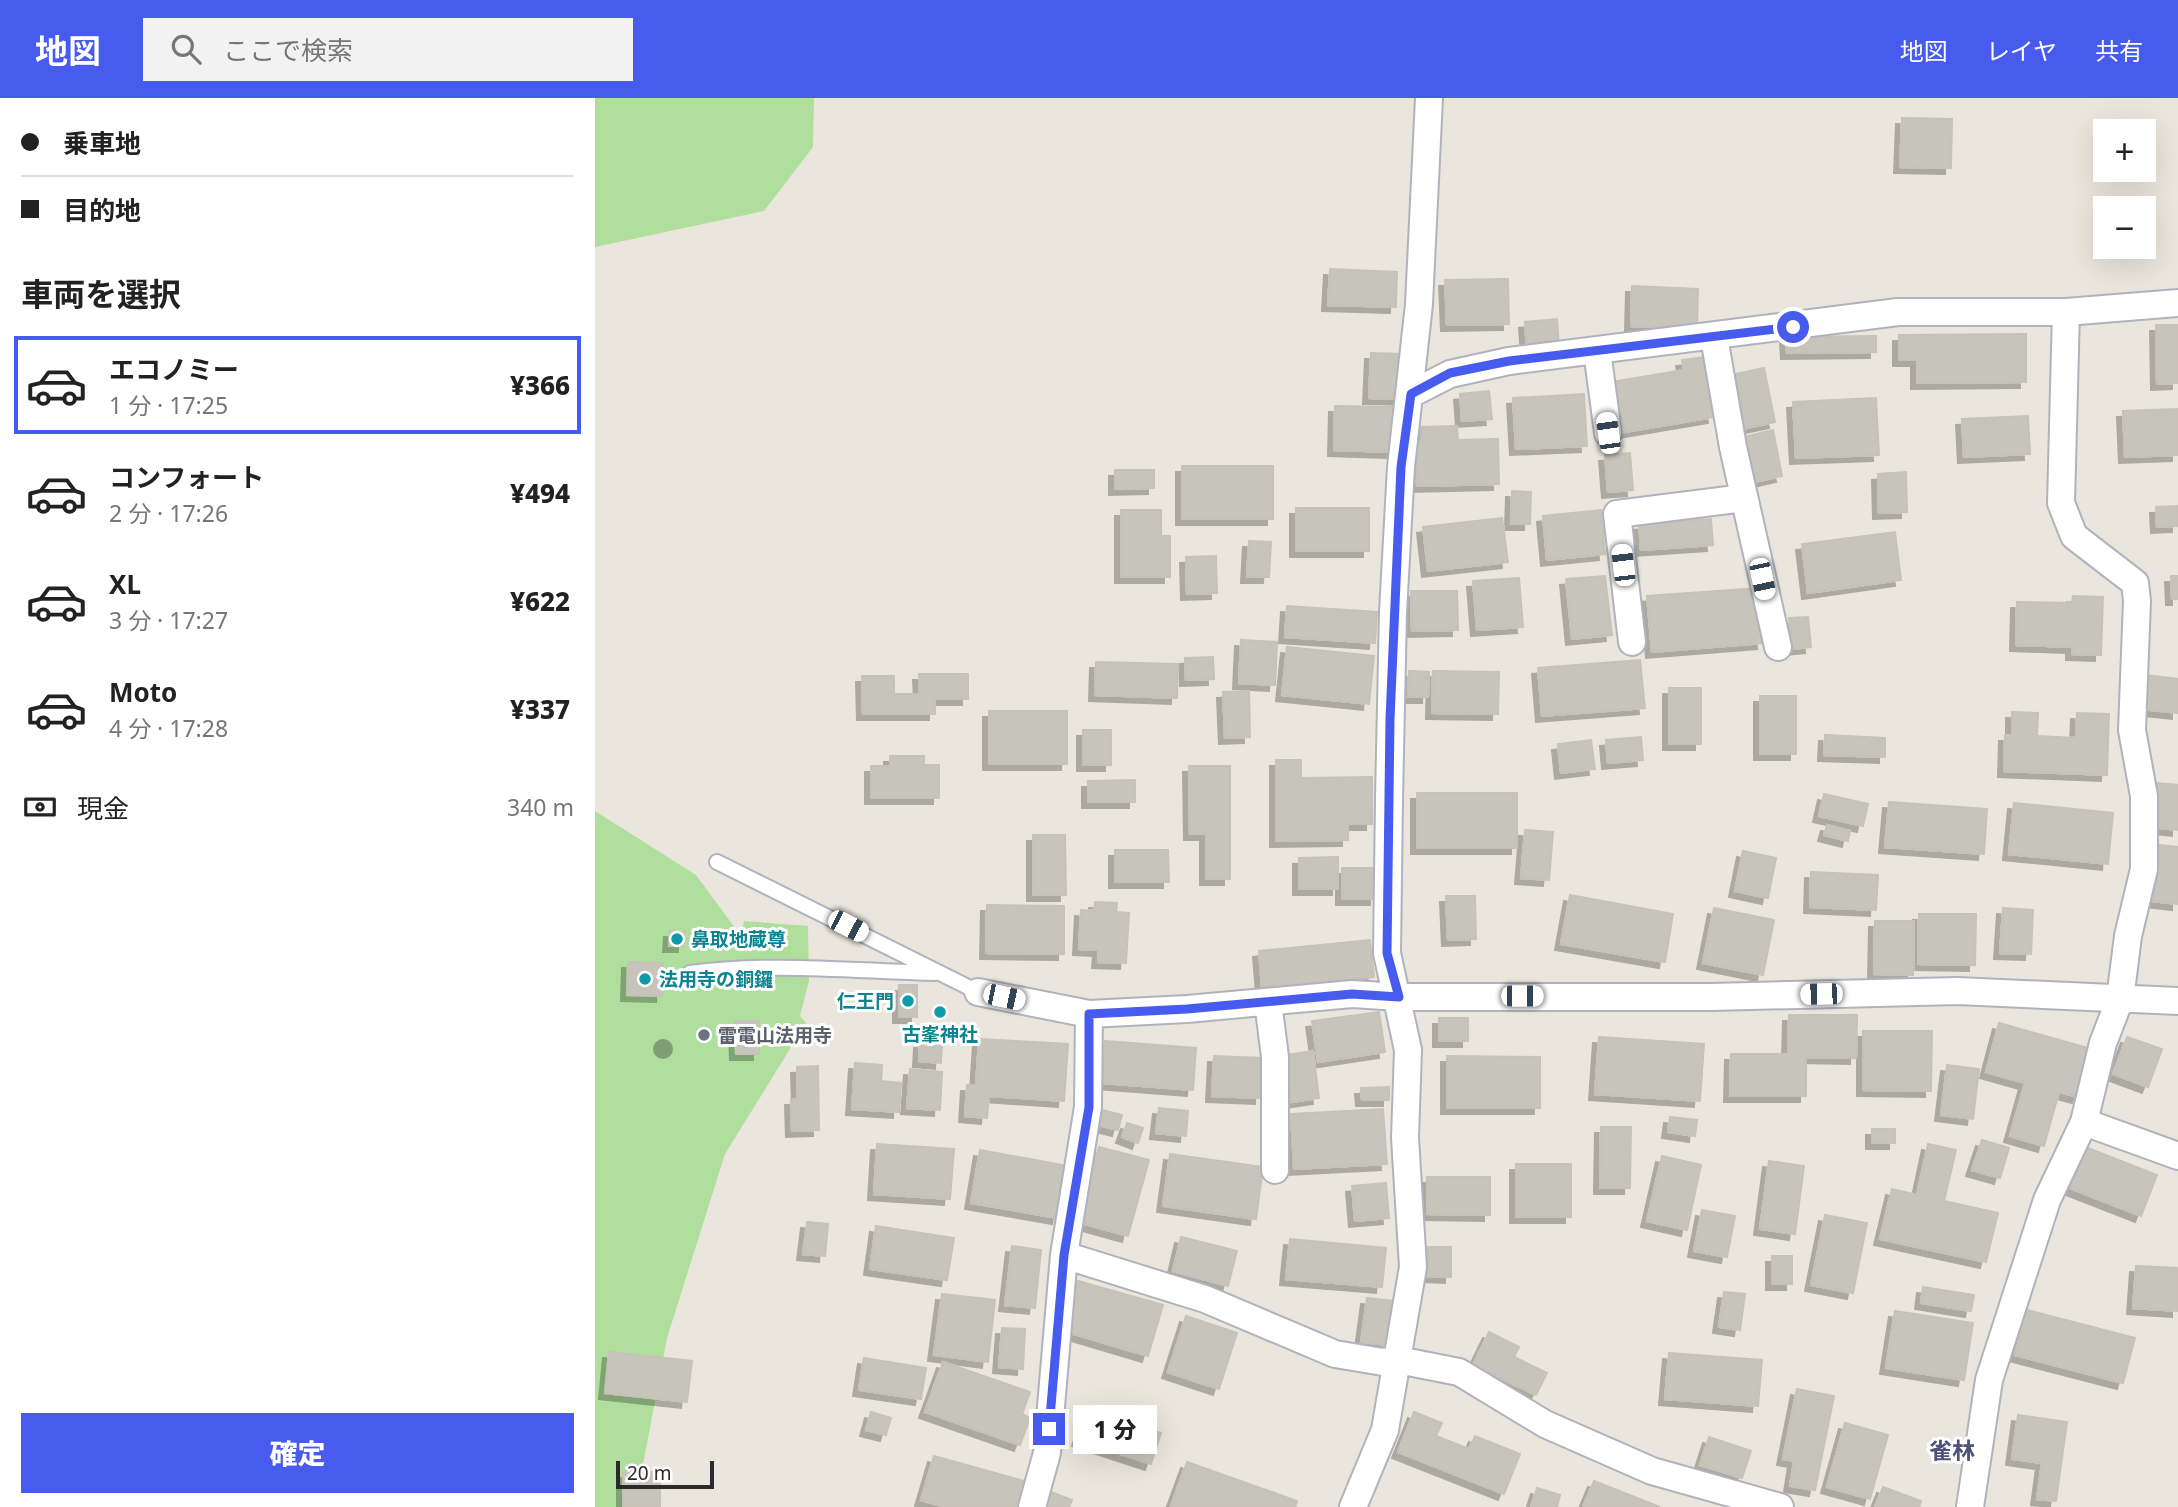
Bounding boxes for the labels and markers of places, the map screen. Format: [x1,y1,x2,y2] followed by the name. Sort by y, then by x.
[691,926,786,952] place label: 鼻取地蔵尊
[669,931,685,947] marker: 鼻取地蔵尊
[659,966,773,992] place label: 法用寺の銅鑼
[637,971,653,987] marker: 法用寺の銅鑼
[837,988,894,1014] place label: 仁王門
[900,993,916,1009] marker: 仁王門
[932,1004,948,1020] marker: 古峯神社
[902,1021,978,1047] place label: 古峯神社
[718,1022,832,1048] place label: 雷電山法用寺
[696,1027,712,1043] marker: 雷電山法用寺

